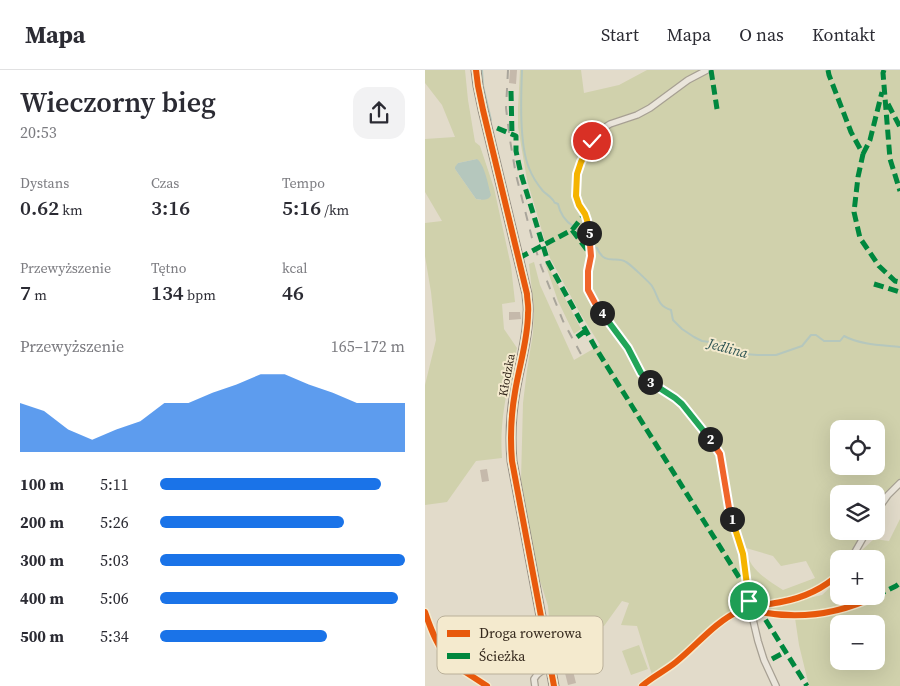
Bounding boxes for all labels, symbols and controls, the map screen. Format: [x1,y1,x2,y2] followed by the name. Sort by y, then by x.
[25,18,86,51] text: Mapa
[601,22,639,47] text: Start
[667,22,711,47] text: Mapa
[739,22,784,47] text: O nas
[812,22,875,47] text: Kontakt
[20,83,216,121] text: Wieczorny bieg
[353,87,405,139] button: share
[571,120,613,162] pin
[20,121,57,143] text: 20:53
[578,127,606,155] icon: check
[20,173,69,193] text: Dystans
[151,173,179,193] text: Czas
[282,173,325,193] text: Tempo
[20,193,59,222] text: 0.62
[151,193,190,222] text: 3:16
[282,193,321,222] text: 5:16
[59,200,83,220] text: km
[321,200,349,220] text: /km
[577,220,601,246] pin: 5
[586,223,593,243] text: 5
[20,258,111,278] text: Przewyższenie
[151,258,186,278] text: Tętno
[282,258,308,278] text: kcal
[20,278,31,307] text: 7
[151,278,184,307] text: 134
[282,278,304,307] text: 46
[31,285,47,305] text: m
[184,285,216,305] text: bpm
[589,300,615,326] pin: 4
[599,303,606,323] text: 4
[704,333,751,363] water label: Jedlina
[20,335,124,357] text: Przewyższenie
[331,335,405,357] text: 165–172 m
[495,351,519,398] street label: Kłodzka
[637,370,663,394] pin: 3
[647,372,654,392] text: 3
[830,420,885,670] map controls
[830,420,885,475] button: locate
[697,426,723,452] pin: 2
[707,429,714,449] text: 2
[20,473,64,495] text: 100 m
[100,473,129,495] text: 5:11
[830,485,885,540] button: layers
[719,506,745,532] pin: 1
[729,509,736,529] text: 1
[20,511,64,533] text: 200 m
[100,511,129,533] text: 5:26
[20,549,64,571] text: 300 m
[100,549,129,571] text: 5:03
[830,550,885,605] button: +
[728,580,770,622] pin
[20,587,64,609] text: 400 m
[100,587,129,609] text: 5:06
[735,587,763,615] icon: arrive
[830,615,885,670] button: −
[437,616,603,674] legend
[479,623,583,643] text: Droga rowerowa
[20,625,64,647] text: 500 m
[100,625,129,647] text: 5:34
[479,646,526,666] text: Ścieżka

